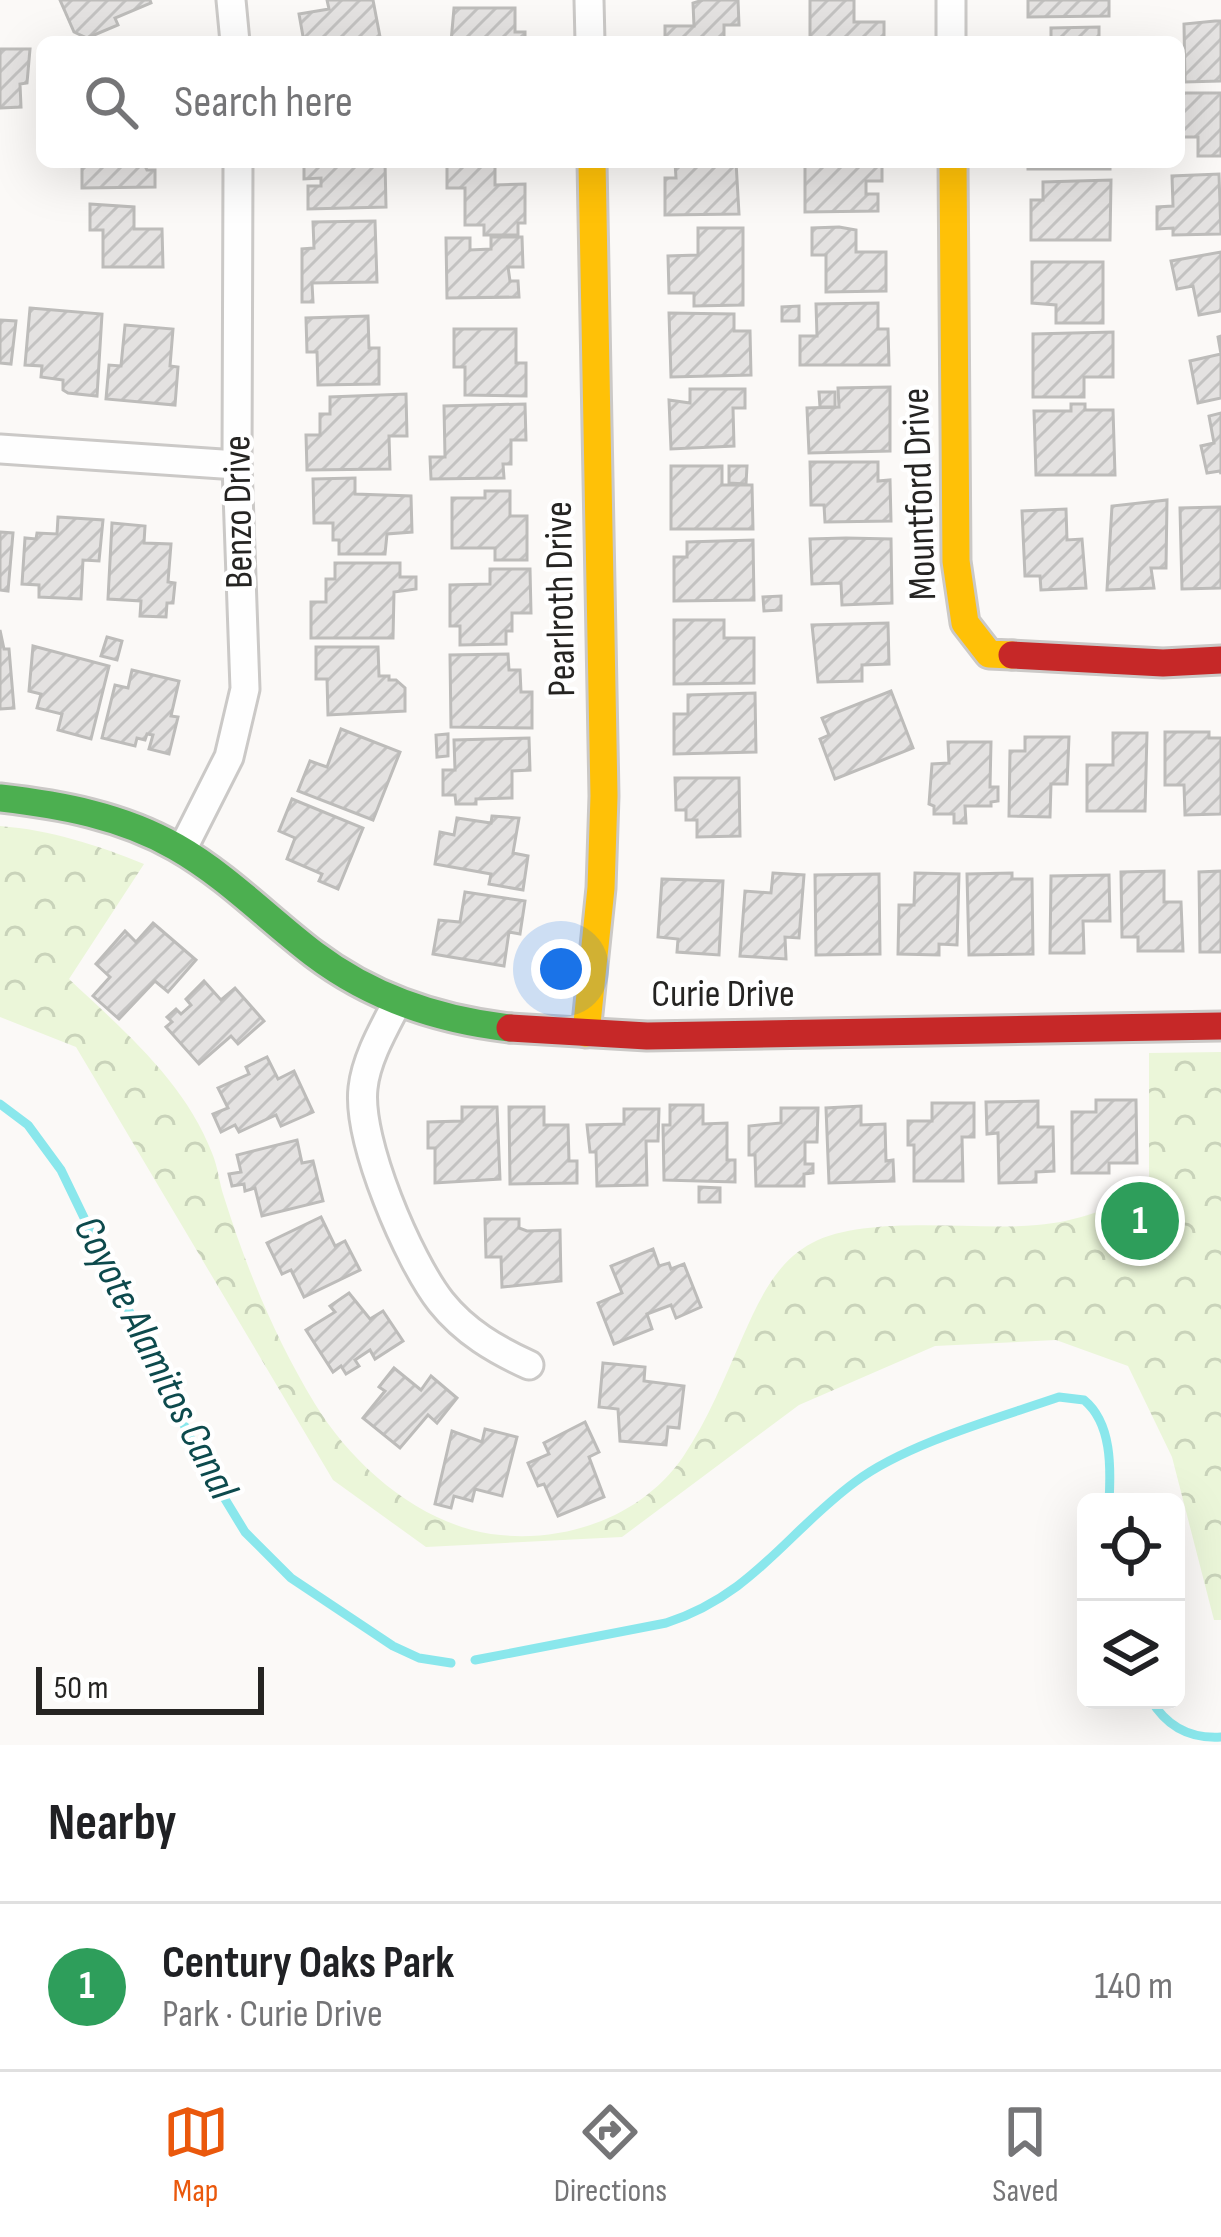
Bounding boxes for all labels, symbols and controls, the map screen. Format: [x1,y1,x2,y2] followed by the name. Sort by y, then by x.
[36,36,1185,168] search box
[78,69,144,135] icon: search
[174,75,353,130] text: Search here
[893,387,947,601] street label: Mountford Drive
[214,435,264,589] street label: Benzo Drive
[536,501,586,697] street label: Pearlroth Drive
[531,939,591,999] your location
[651,971,795,1018] street label: Curie Drive
[1101,1176,1179,1266] pin: 1
[62,1208,249,1509] water label: Coyote Alamitos Canal
[1077,1493,1185,1709] map controls
[1077,1493,1185,1601] button: locate
[1077,1601,1185,1709] button: layers
[36,1661,264,1714] scale bar
[54,1668,108,1708] text: 50 m
[48,1793,177,1854] text: Nearby
[162,1936,454,1991] text: Century Oaks Park
[79,1963,95,2010] text: 1
[1094,1963,1173,2010] text: 140 m
[162,1991,383,2038] text: Park · Curie Drive
[163,2099,229,2211] tab: Map
[554,2099,667,2211] tab: Directions
[992,2099,1058,2211] tab: Saved

